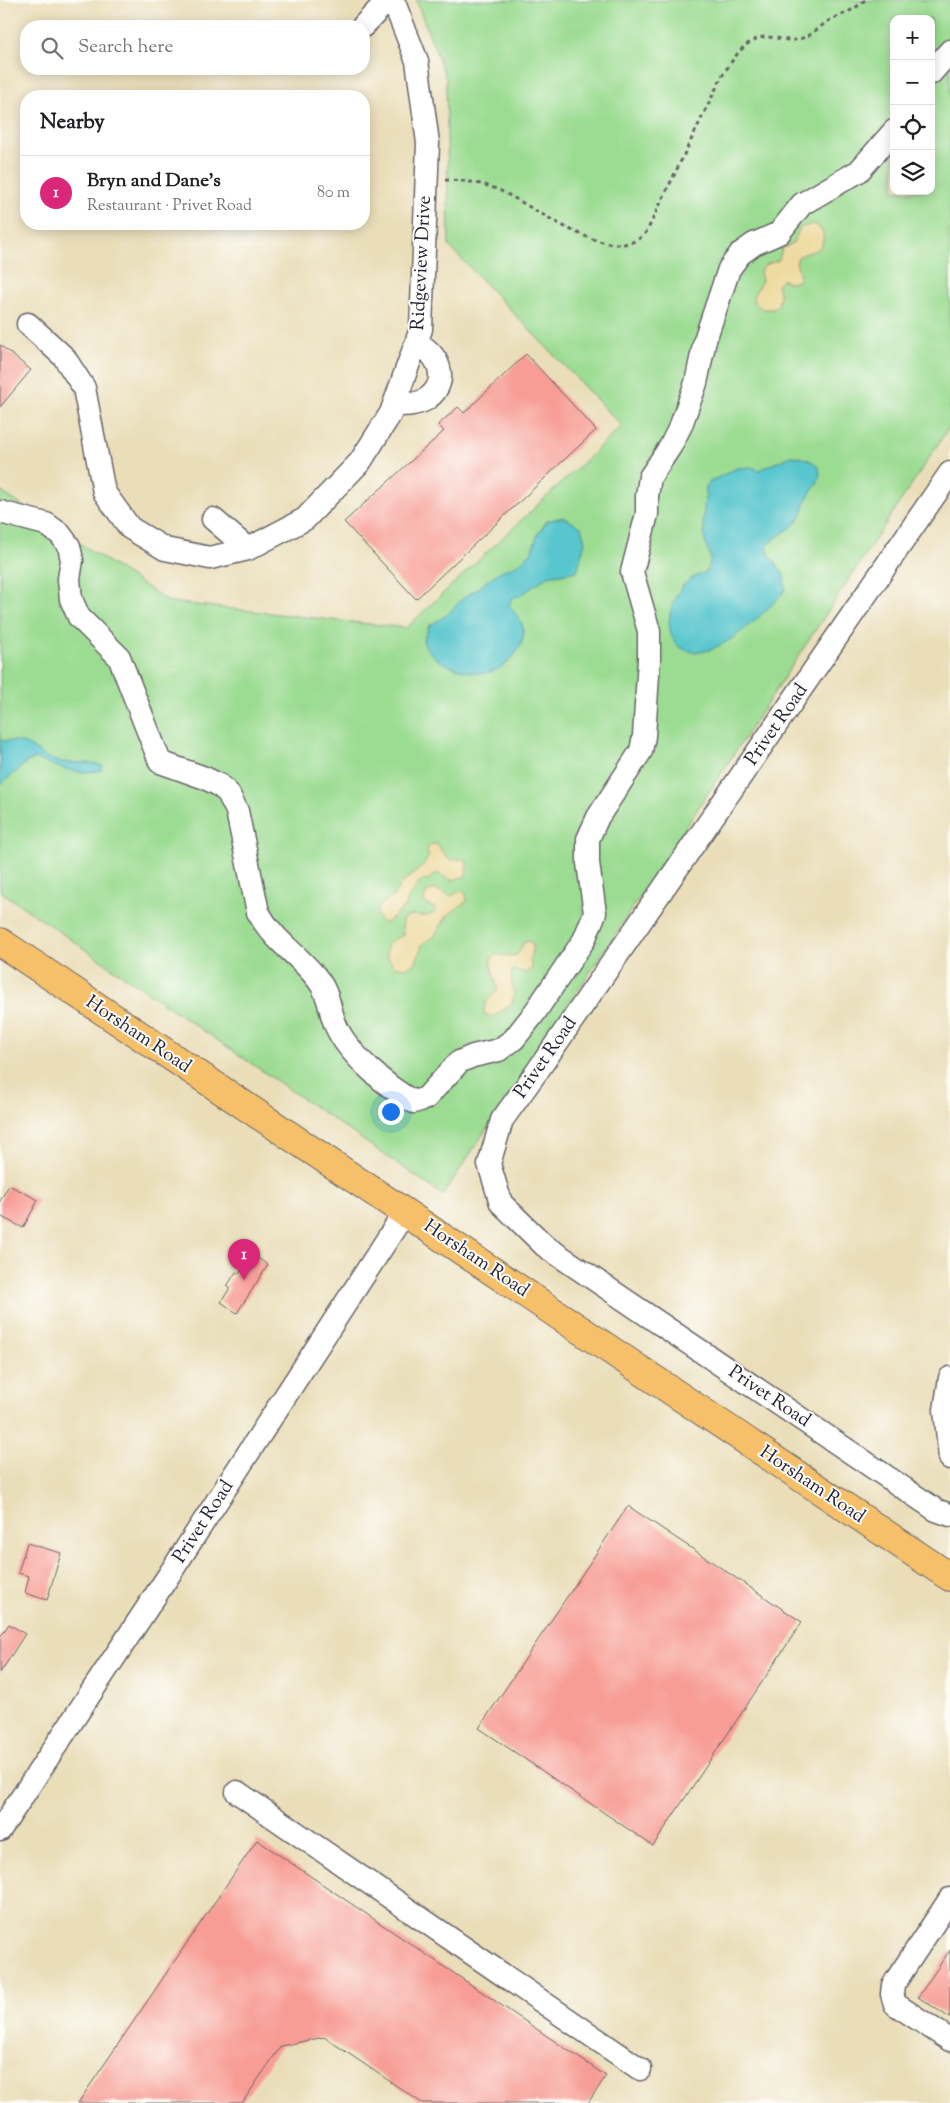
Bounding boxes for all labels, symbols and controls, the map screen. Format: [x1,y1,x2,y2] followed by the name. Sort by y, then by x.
[890,15,935,195] map controls
[890,15,935,60] button: +
[20,20,370,75] search box
[38,34,66,62] icon: search
[78,34,173,61] text: Search here
[890,60,935,105] button: −
[890,105,935,150] button: locate
[40,108,105,138] text: Nearby
[890,150,935,195] button: layers
[87,168,221,195] text: Bryn and Dane's
[53,182,59,205] text: 1
[317,182,350,205] text: 80 m
[87,195,252,218] text: Restaurant · Privet Road
[405,195,439,331] street label: Ridgeview Drive
[739,678,815,771] street label: Privet Road
[80,990,197,1081] street label: Horsham Road
[508,1011,584,1104] street label: Privet Road
[378,1099,404,1125] your location
[418,1214,535,1305] street label: Horsham Road
[228,1239,260,1280] pin: 1
[722,1359,816,1435] street label: Privet Road
[754,1440,871,1531] street label: Horsham Road
[167,1475,241,1569] street label: Privet Road

